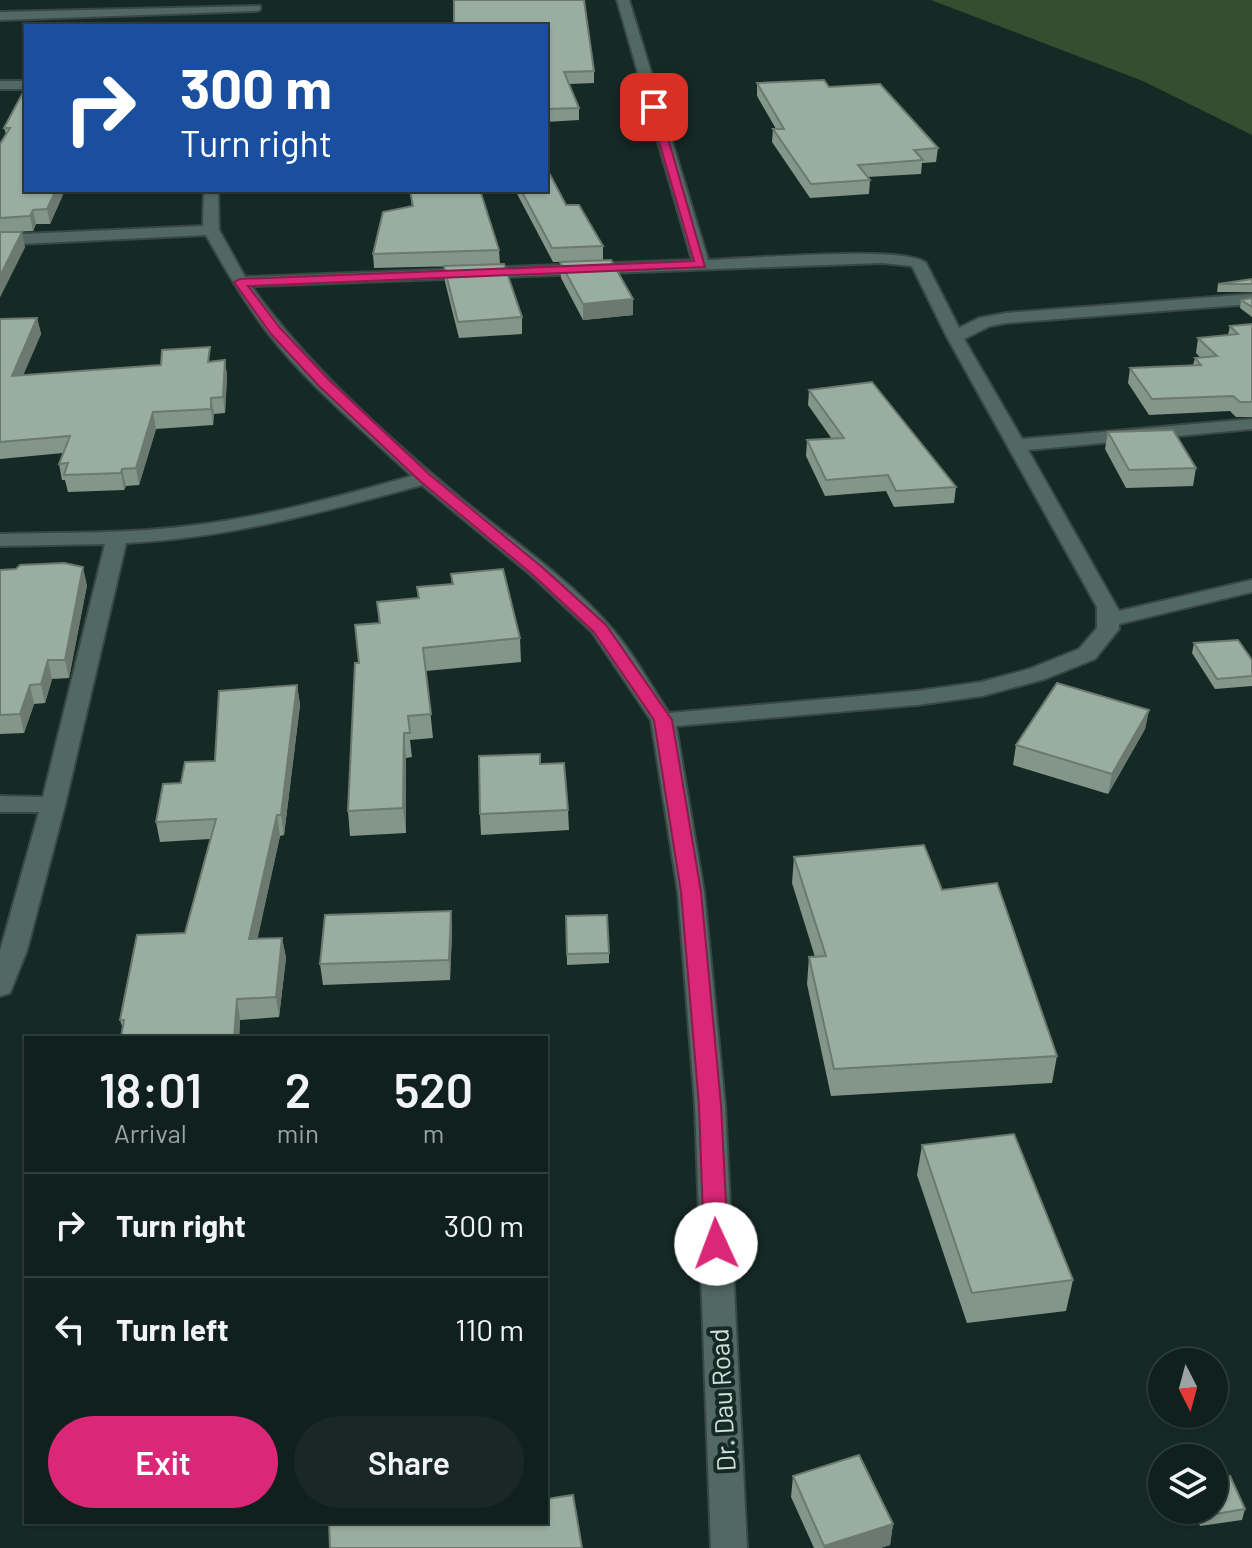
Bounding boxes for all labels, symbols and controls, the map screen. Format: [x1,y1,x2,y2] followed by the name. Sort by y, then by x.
[180,53,332,120] text: 300 m
[48,56,152,160] icon: right
[620,73,688,141] pin
[632,85,676,129] icon: arrive
[180,121,332,164] text: Turn right
[99,1060,202,1118] text: 18:01
[285,1060,311,1118] text: 2
[394,1060,473,1118] text: 520
[114,1117,187,1148] text: Arrival
[277,1117,319,1148] text: min
[423,1117,444,1148] text: m
[674,1202,758,1286] position arrow
[48,1203,92,1247] icon: right
[116,1207,246,1243] text: Turn right
[444,1207,524,1243] text: 300 m
[48,1307,92,1351] icon: left
[116,1311,229,1347] text: Turn left
[455,1311,524,1347] text: 110 m
[702,1328,741,1472] street label: Dr. Dau Road
[1148,1348,1228,1428] north arrow
[1148,1348,1228,1524] map controls
[48,1416,278,1508] button: Exit
[294,1416,524,1508] button: Share
[1148,1444,1228,1524] button: layers

